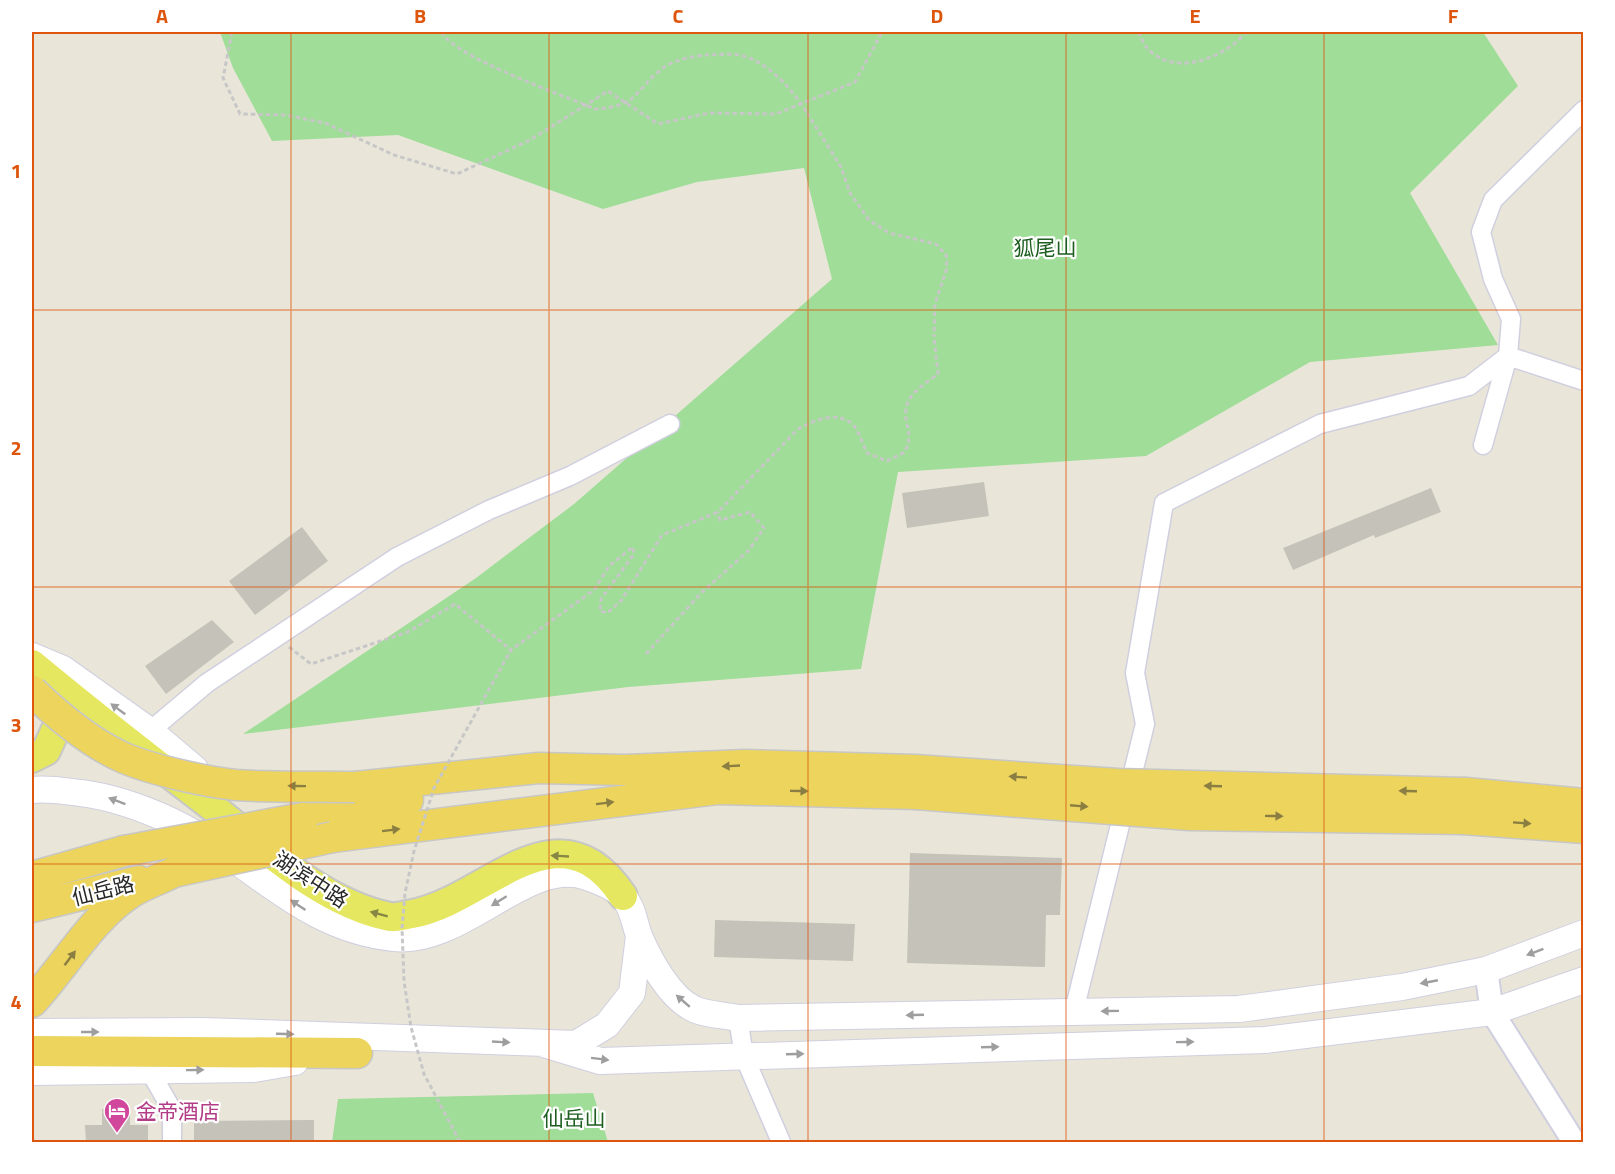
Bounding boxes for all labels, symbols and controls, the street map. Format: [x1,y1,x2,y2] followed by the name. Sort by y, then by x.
[156,0,168,31] text: A
[414,0,426,31] text: B
[673,0,684,31] text: C
[931,0,943,31] text: D
[1189,0,1201,31] text: E
[1448,0,1459,31] text: F
[10,155,22,186] text: 1
[1014,231,1077,263] park label: 狐尾山
[10,432,22,463] text: 2
[111,703,126,715] one-way arrow
[10,709,22,740] text: 3
[722,761,741,770] one-way arrow
[1008,772,1027,781] one-way arrow
[287,781,306,790] one-way arrow
[1203,781,1222,791] one-way arrow
[790,786,809,796] one-way arrow
[1398,787,1417,796] one-way arrow
[108,796,126,806] one-way arrow
[596,798,615,808] one-way arrow
[1070,801,1089,811] one-way arrow
[1264,811,1283,821] one-way arrow
[1512,818,1531,828] one-way arrow
[382,825,401,834] one-way arrow
[267,843,355,915] street label: 湖滨中路
[550,851,569,860] one-way arrow
[69,867,137,913] street label: 仙岳路
[491,895,507,906] one-way arrow
[290,900,306,911] one-way arrow
[370,909,388,918] one-way arrow
[1526,947,1544,957] one-way arrow
[63,950,76,966] one-way arrow
[1419,978,1438,987] one-way arrow
[10,986,22,1017] text: 4
[676,994,691,1007] one-way arrow
[1100,1006,1119,1016] one-way arrow
[905,1010,924,1019] one-way arrow
[80,1027,99,1037] one-way arrow
[275,1029,294,1039] one-way arrow
[491,1037,510,1046] one-way arrow
[1175,1037,1194,1047] one-way arrow
[980,1043,999,1052] one-way arrow
[786,1050,805,1059] one-way arrow
[591,1055,610,1064] one-way arrow
[185,1065,204,1075] one-way arrow
[136,1095,220,1127] place label: 金帝酒店
[102,1096,132,1134] hotel icon: 金帝酒店
[543,1102,606,1134] park label: 仙岳山

